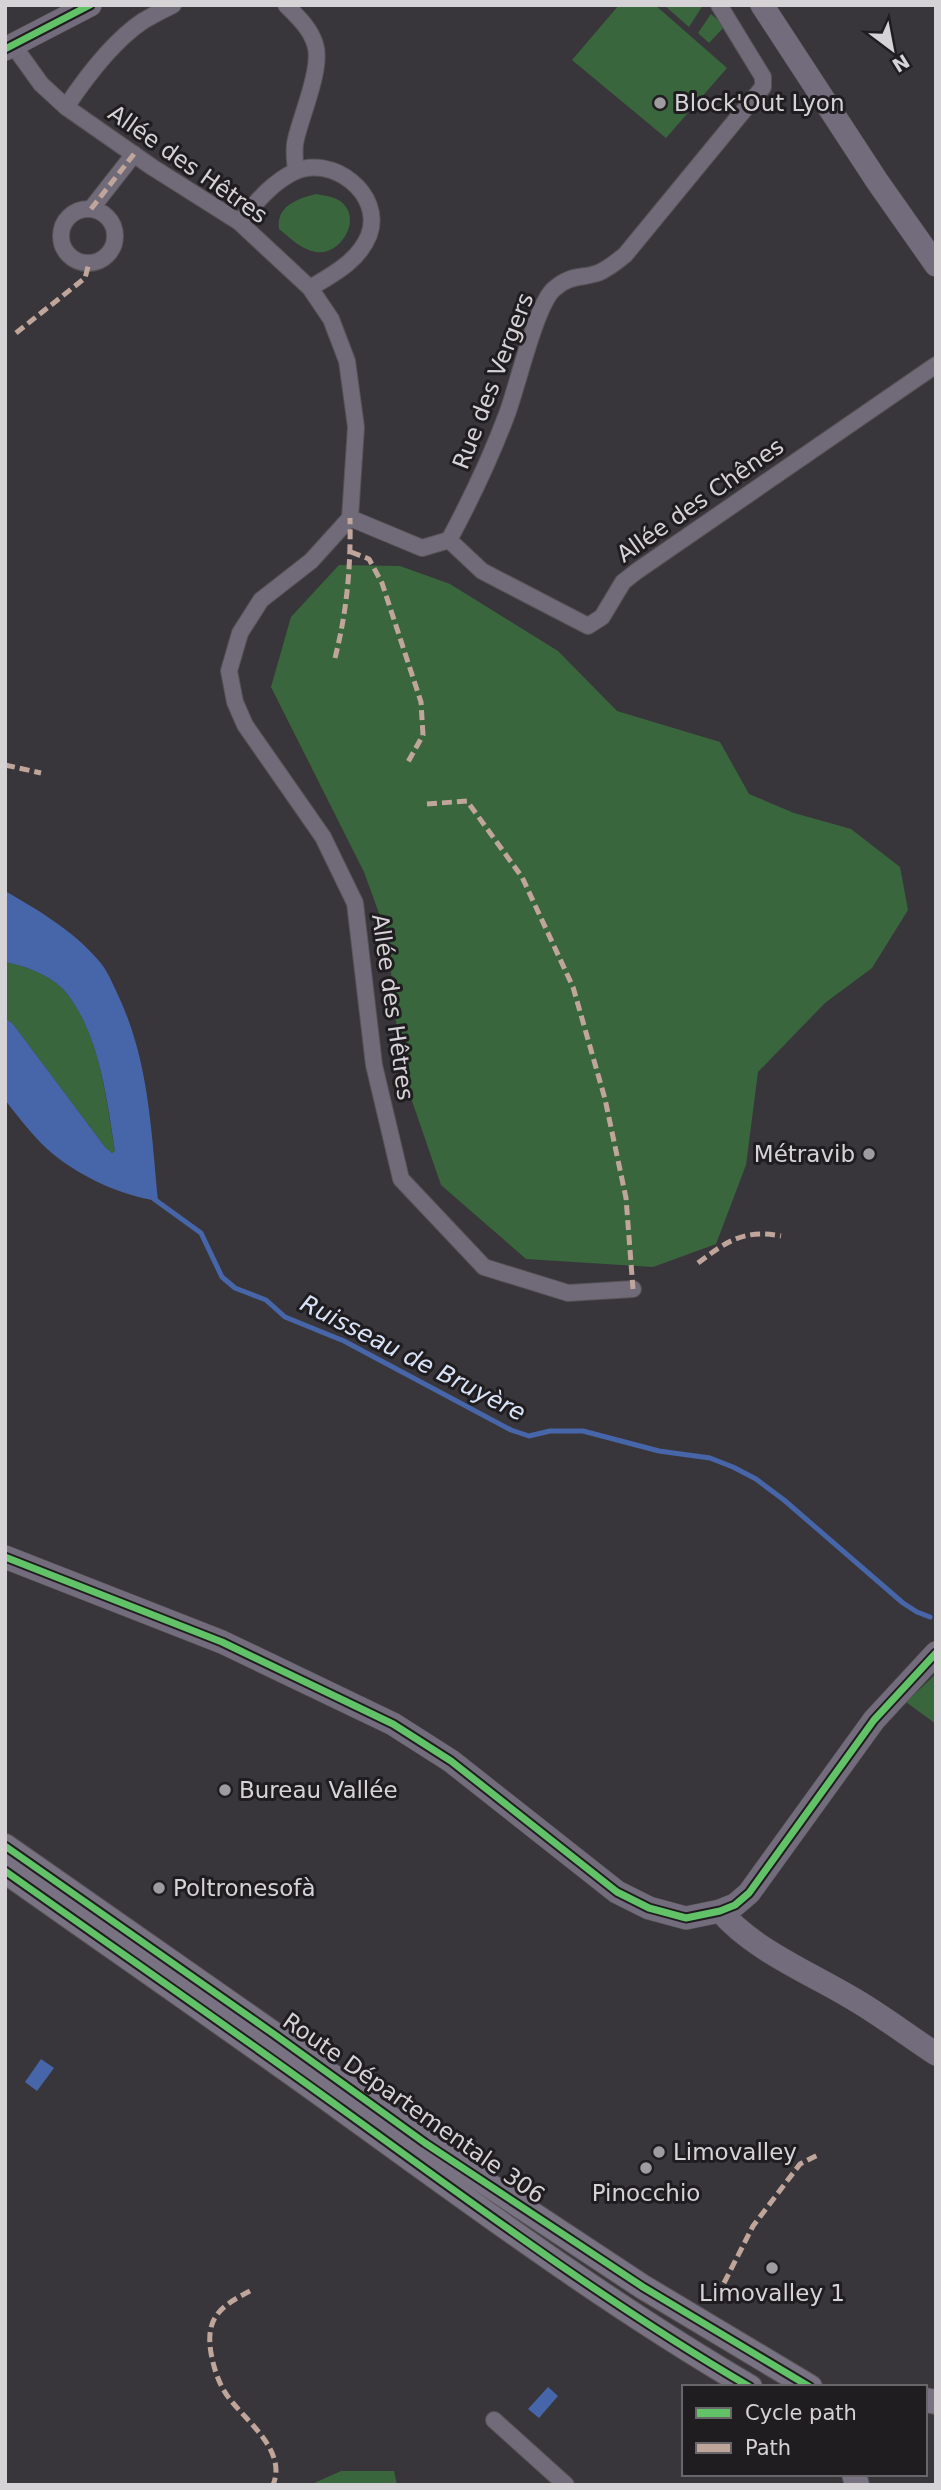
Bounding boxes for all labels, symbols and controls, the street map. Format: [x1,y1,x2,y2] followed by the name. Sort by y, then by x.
[857,14,927,84] north arrow
[888,50,914,77] text: N
[674,90,845,116] place label: Block'Out Lyon
[652,95,668,111] marker: Block'Out Lyon
[104,100,272,228] street label: Allée des Hêtres
[447,289,539,473] street label: Rue des Vergers
[612,433,788,567] street label: Allée des Chênes
[367,912,419,1102] street label: Allée des Hêtres
[754,1141,855,1167] place label: Métravib
[861,1146,877,1162] marker: Métravib
[296,1289,530,1427] water label: Ruisseau de Bruyère
[239,1777,398,1803] place label: Bureau Vallée
[217,1782,233,1798] marker: Bureau Vallée
[173,1875,316,1901] place label: Poltronesofà
[151,1880,167,1896] marker: Poltronesofà
[278,2008,550,2208] street label: Route Départementale 306
[673,2139,797,2165] place label: Limovalley
[651,2144,667,2160] marker: Limovalley
[638,2160,654,2176] marker: Pinocchio
[592,2180,700,2206] place label: Pinocchio
[764,2260,780,2276] marker: Limovalley 1
[699,2280,845,2306] place label: Limovalley 1
[682,2385,927,2476] legend
[745,2401,857,2425] text: Cycle path
[745,2436,791,2460] text: Path

